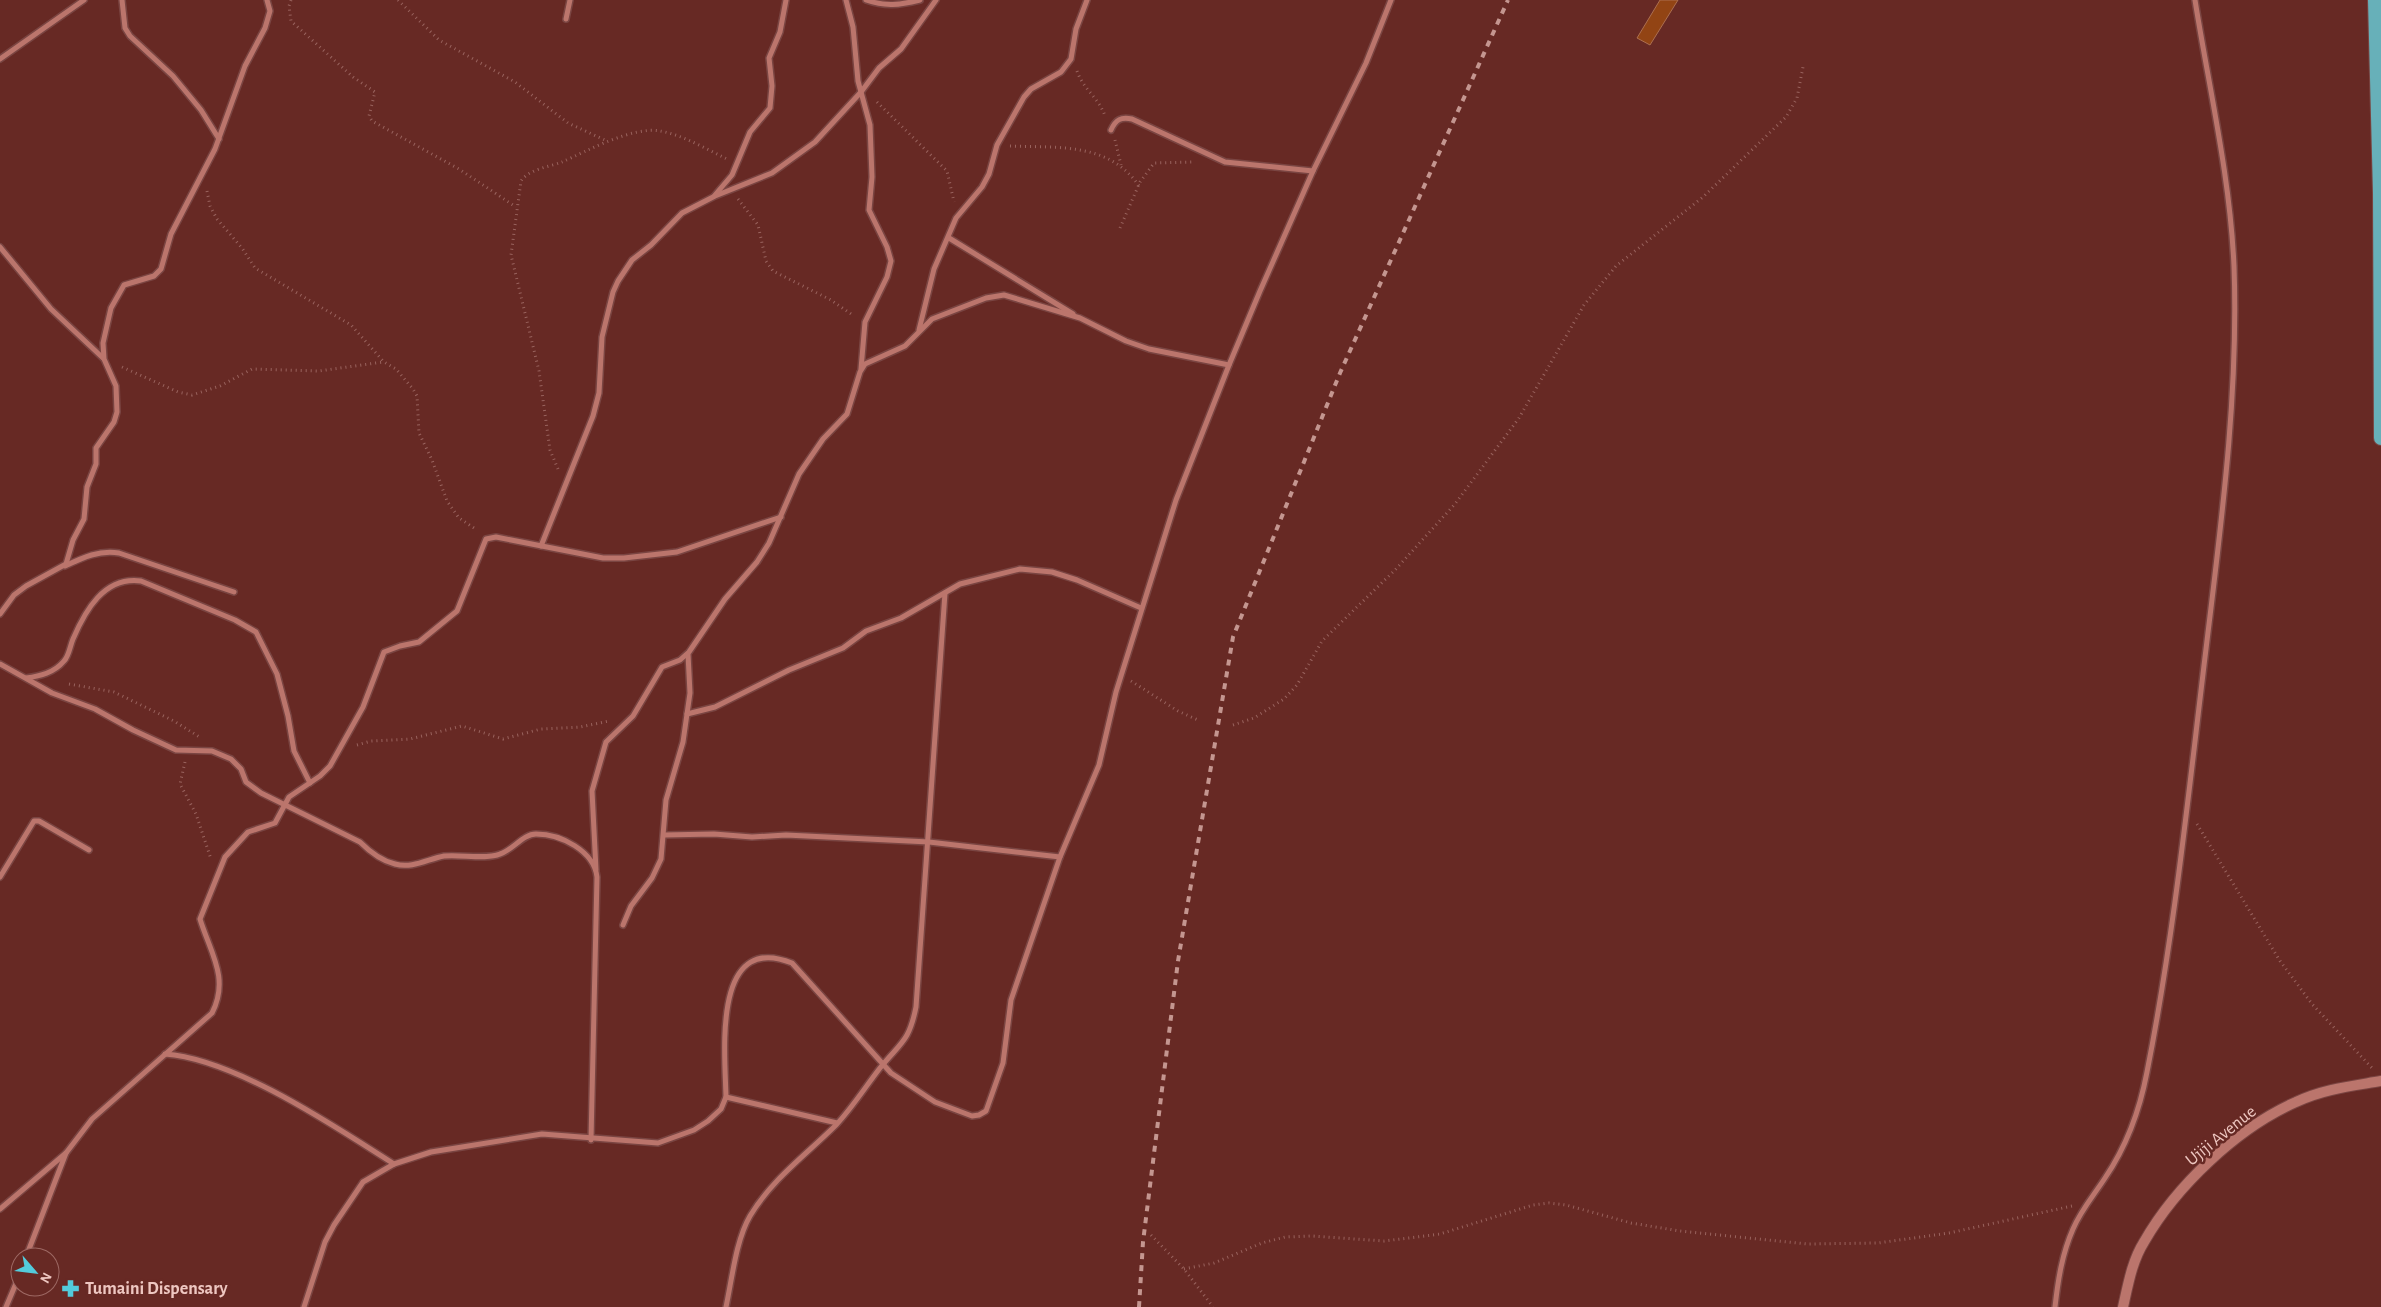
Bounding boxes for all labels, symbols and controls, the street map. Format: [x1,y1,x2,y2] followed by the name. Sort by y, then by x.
[2182,1102,2260,1170] street label: Ujiji Avenue
[10,1247,60,1297] north arrow
[37,1270,54,1285] text: N
[61,1279,81,1299] pharmacy icon: Tumaini Dispensary
[85,1280,229,1298] place label: Tumaini Dispensary

